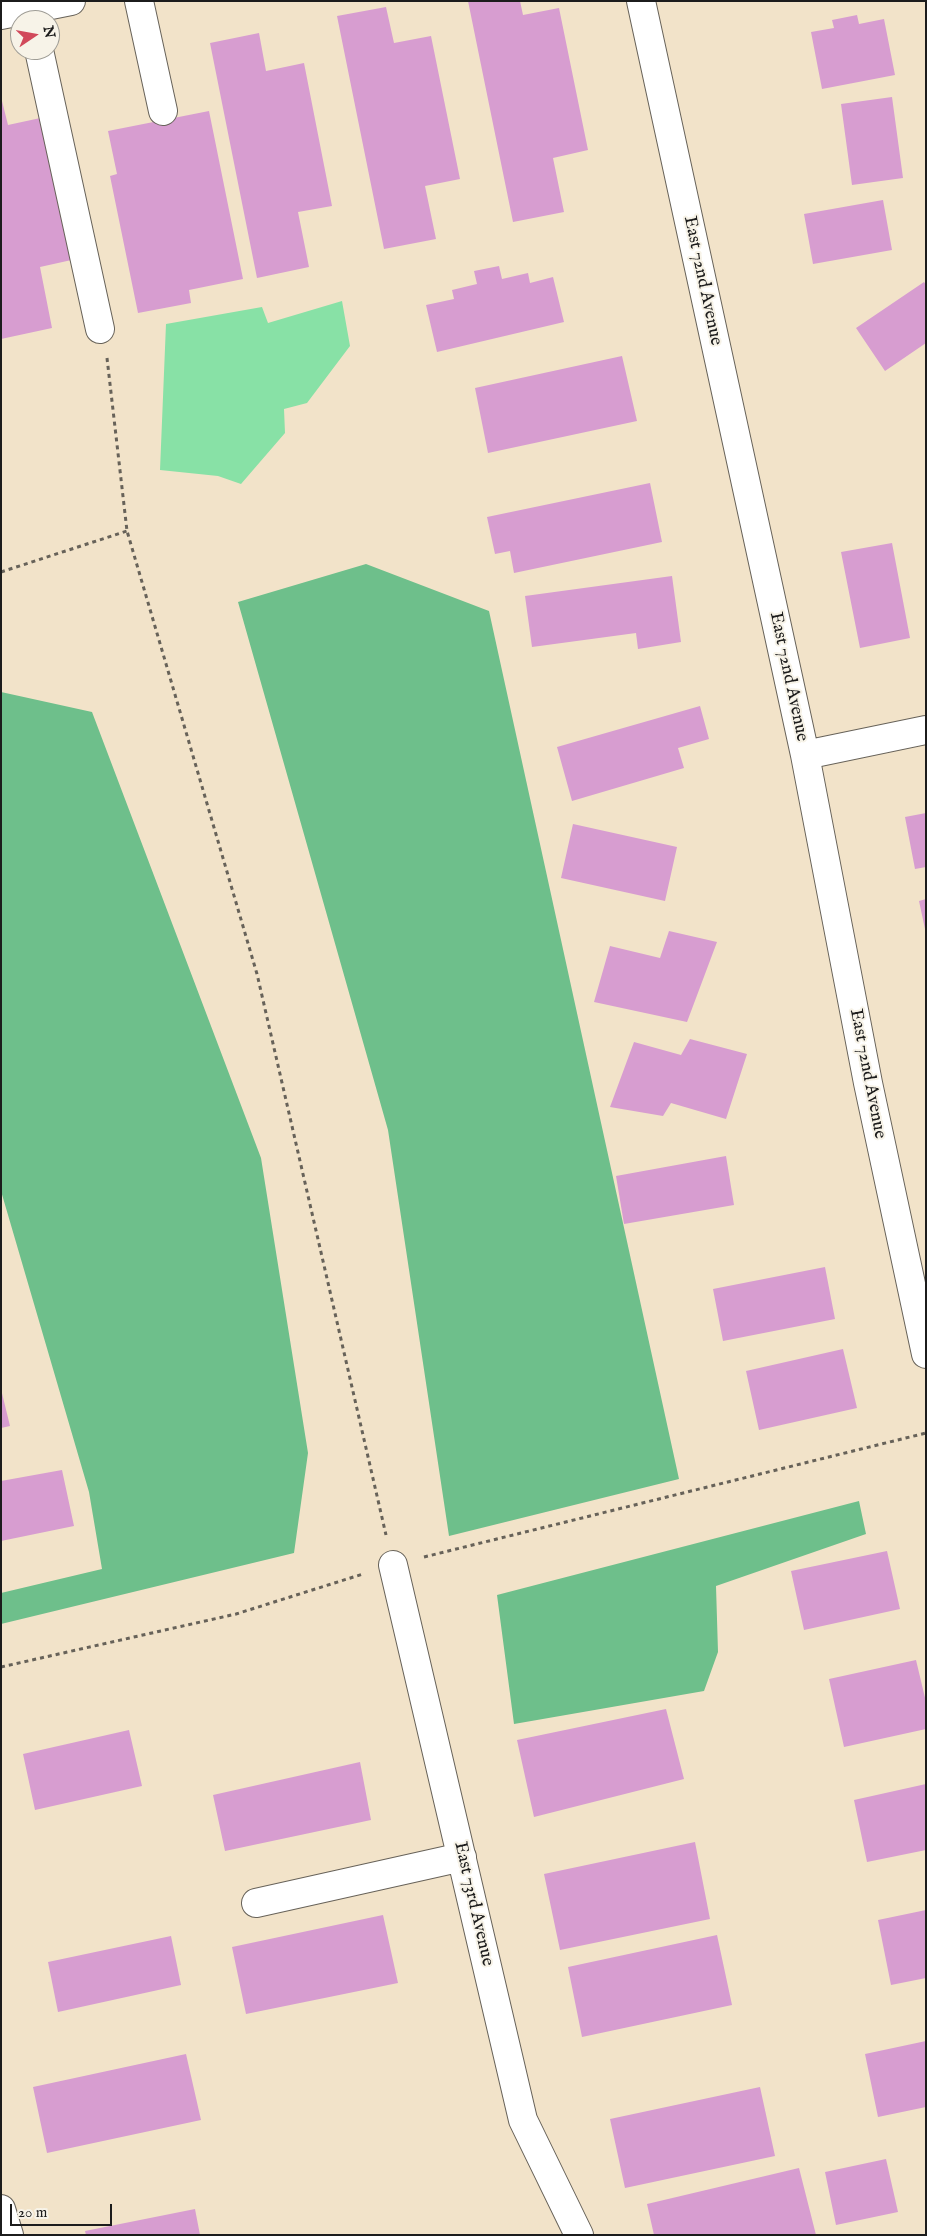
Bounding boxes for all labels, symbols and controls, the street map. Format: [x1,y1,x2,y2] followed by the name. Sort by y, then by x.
[10,10,60,60] north arrow
[39,24,59,40] text: N
[678,214,726,348] street label: East 72nd Avenue
[764,610,812,744] street label: East 72nd Avenue
[844,1007,890,1141] street label: East 72nd Avenue
[448,1840,498,1968] street label: East 73rd Avenue
[12,2194,115,2226] scale bar
[18,2203,47,2222] text: 20 m

